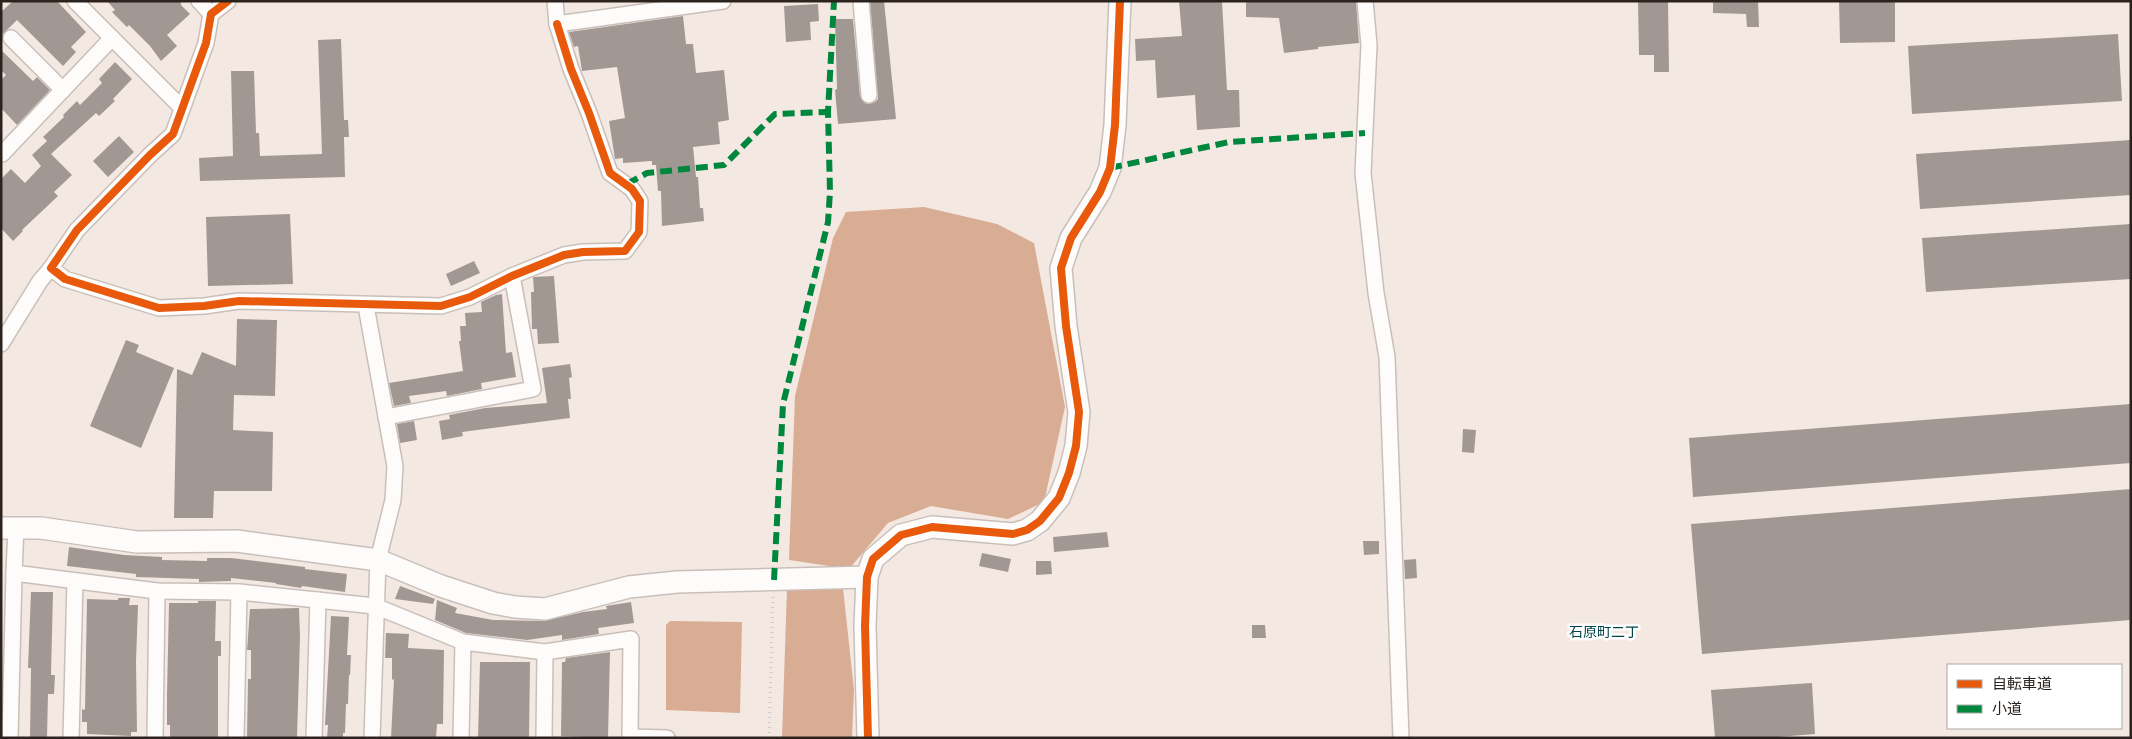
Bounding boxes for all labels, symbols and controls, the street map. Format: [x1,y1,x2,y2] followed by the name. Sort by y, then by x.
[1569,624,1639,641] district label: 石原町二丁
[1947,664,2122,729] legend
[1992,675,2052,693] text: 自転車道
[1992,700,2022,718] text: 小道

